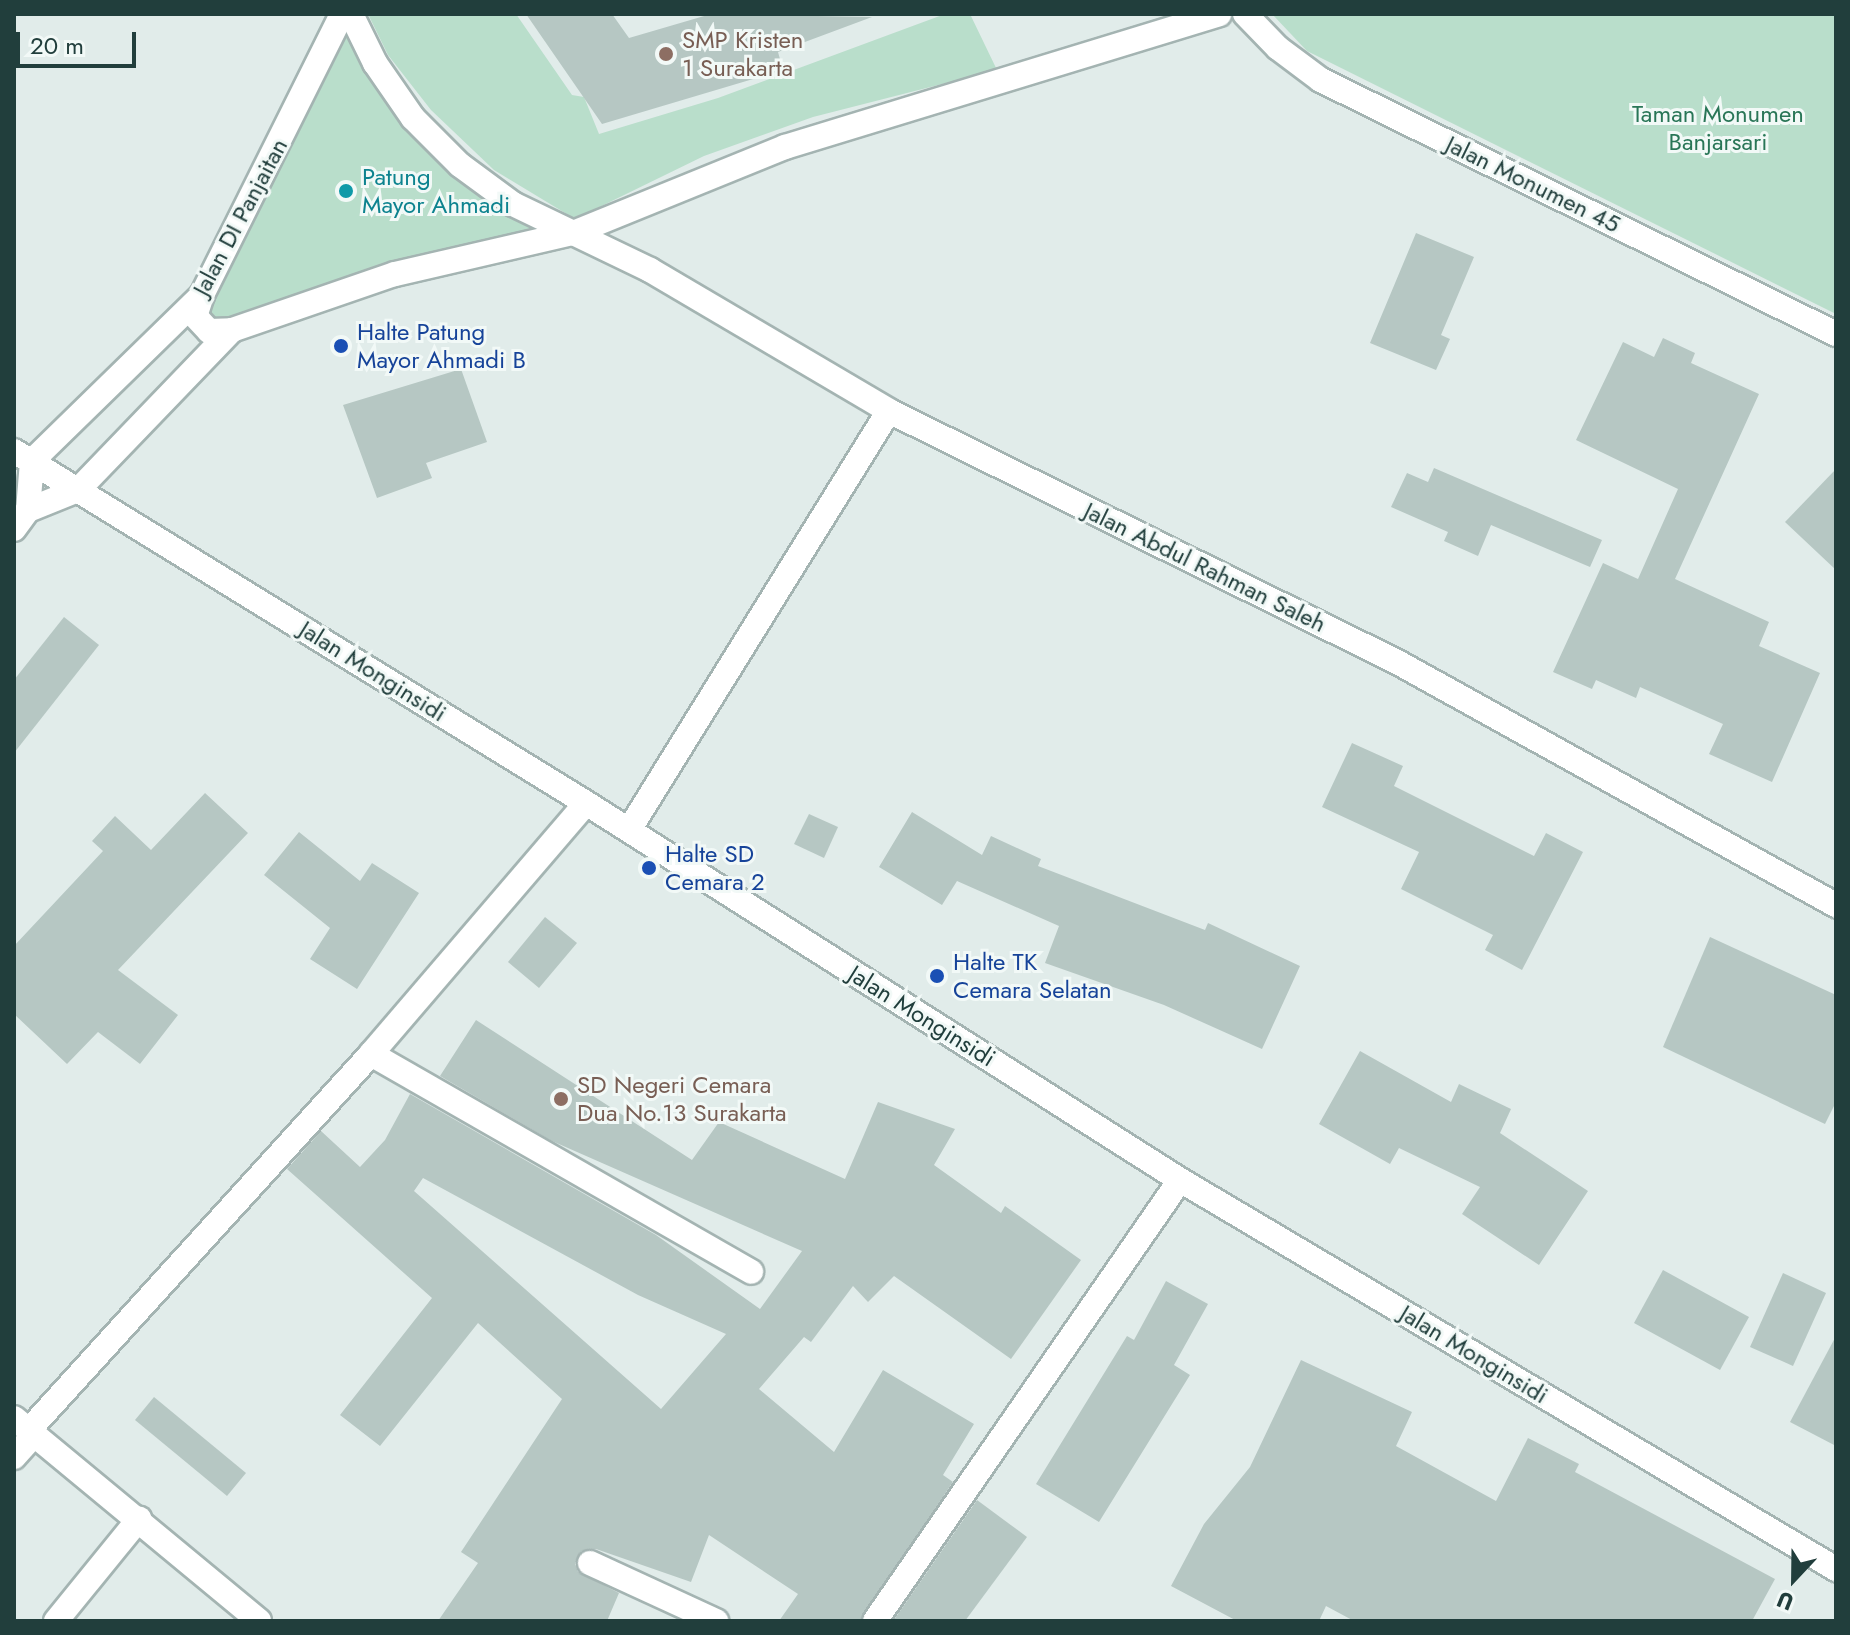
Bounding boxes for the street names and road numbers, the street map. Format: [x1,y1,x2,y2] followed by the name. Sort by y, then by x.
[1441,129,1625,239] street label: Jalan Monumen 45
[186,133,294,301] street label: Jalan DI Panjaitan
[1079,496,1331,638] street label: Jalan Abdul Rahman Saleh
[294,614,452,728] street label: Jalan Monginsidi
[843,959,1001,1073] street label: Jalan Monginsidi
[1395,1298,1553,1410] street label: Jalan Monginsidi

